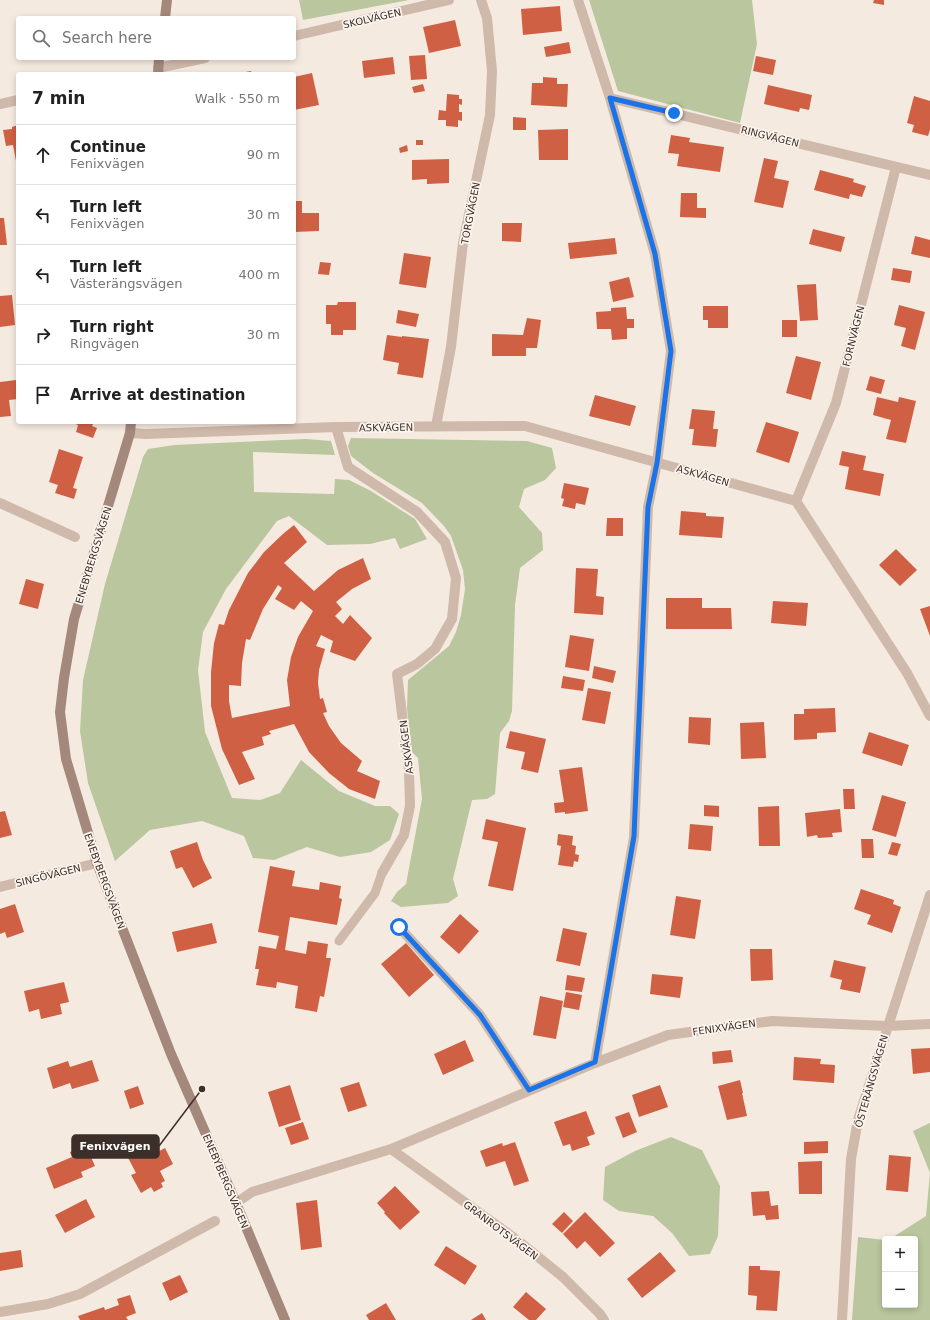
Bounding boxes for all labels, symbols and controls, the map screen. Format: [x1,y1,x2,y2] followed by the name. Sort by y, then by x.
[342,6,402,30] street label: SKOLVÄGEN
[16,16,296,60] search box
[30,27,52,49] icon: search
[62,29,152,47] text: Search here
[32,88,85,108] text: 7 min
[195,91,280,106] text: Walk · 550 m
[665,104,683,122] route end
[740,123,800,149] street label: RINGVÄGEN
[70,138,146,156] text: Continue
[32,144,54,166] icon: ahead
[247,147,280,162] text: 90 m
[70,156,144,171] text: Fenixvägen
[458,181,482,246] street label: TORGVÄGEN
[70,198,142,216] text: Turn left
[32,204,54,226] icon: left
[247,207,280,222] text: 30 m
[70,216,144,231] text: Fenixvägen
[70,258,142,276] text: Turn left
[32,264,54,286] icon: left
[238,267,280,282] text: 400 m
[70,276,182,291] text: Västerängsvägen
[840,304,866,368] street label: FORNVÄGEN
[70,318,154,336] text: Turn right
[32,324,54,346] icon: right
[247,327,280,342] text: 30 m
[70,336,139,351] text: Ringvägen
[32,384,54,406] icon: arrive
[70,386,245,404] text: Arrive at destination
[359,421,413,433] street label: ASKVÄGEN
[675,462,731,488] street label: ASKVÄGEN
[72,505,114,605] street label: ENEBYBERGSVÄGEN
[397,719,415,775] street label: ASKVÄGEN
[82,831,128,931] street label: ENEBYBERGSVÄGEN
[14,861,82,889] street label: SINGÖVÄGEN
[390,918,408,936] route start
[692,1017,756,1037] street label: FENIXVÄGEN
[852,1033,890,1129] street label: ÖSTERÄNGSVÄGEN
[201,1132,251,1230] street label: ENEBYBERGSVÄGEN
[72,1135,159,1158] callout: Fenixvägen
[80,1140,150,1153] text: Fenixvägen
[461,1198,541,1262] street label: GRANROTSVÄGEN
[882,1236,918,1308] map controls
[882,1236,918,1272] button: +
[882,1272,918,1308] button: −

